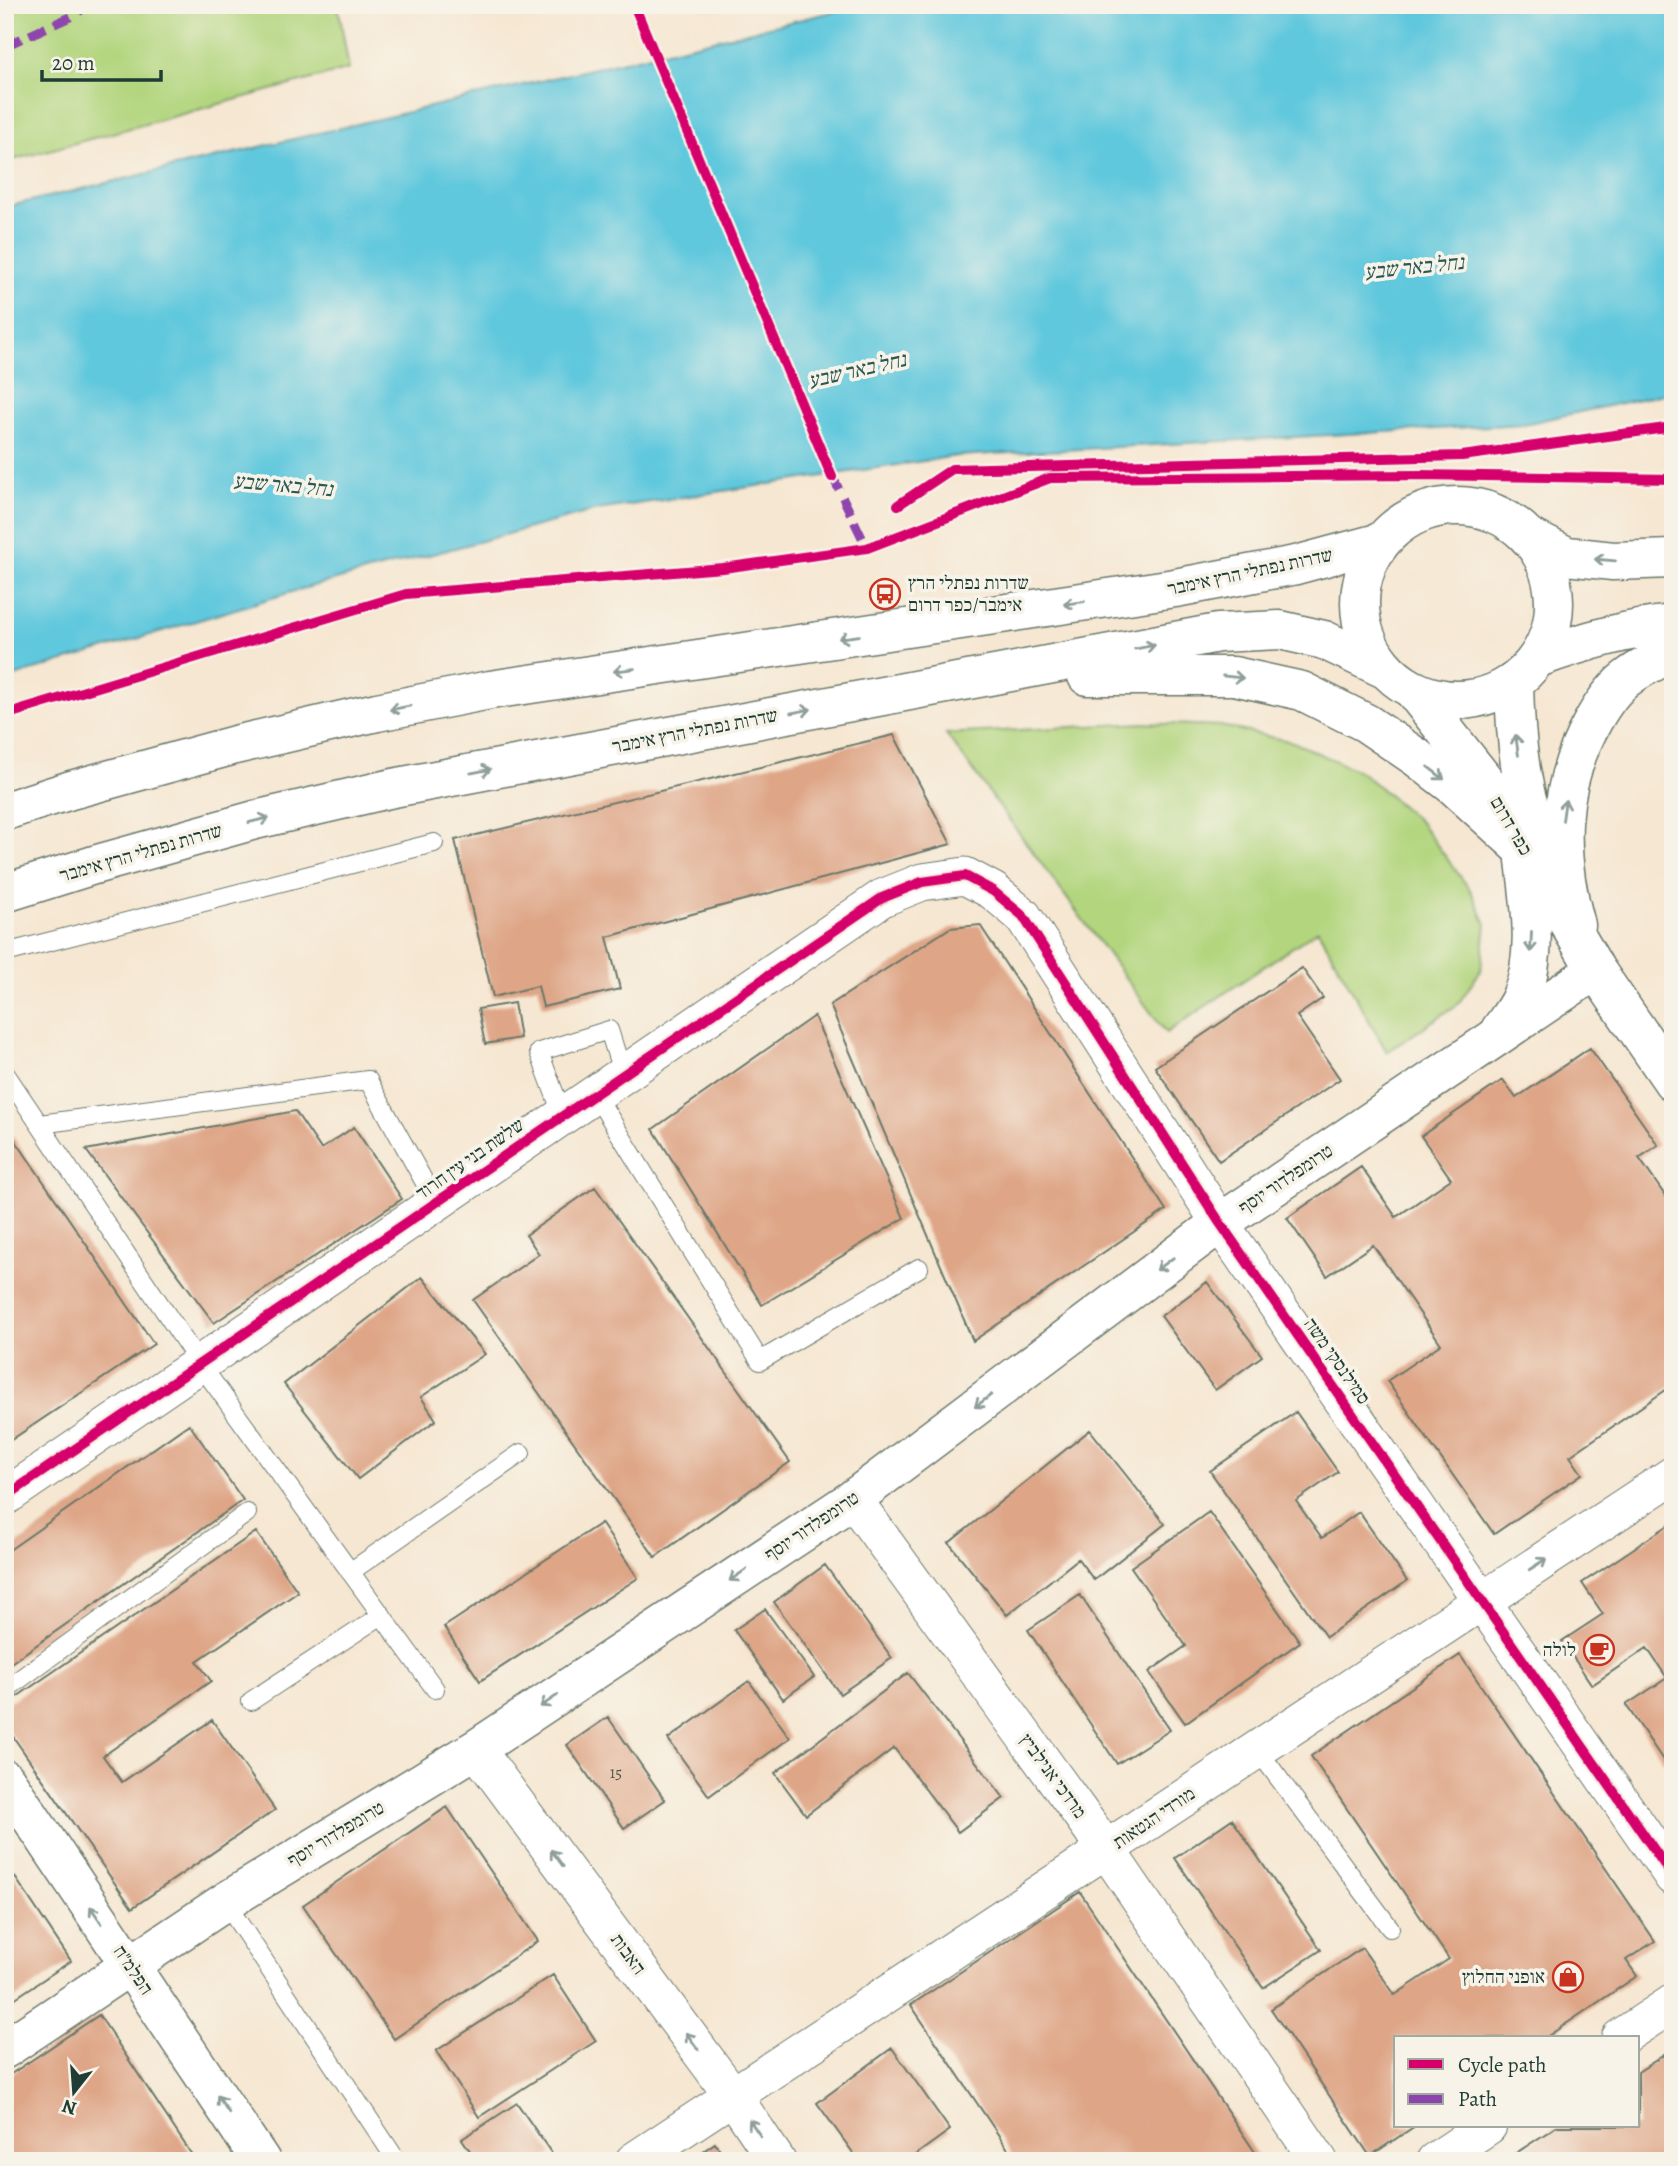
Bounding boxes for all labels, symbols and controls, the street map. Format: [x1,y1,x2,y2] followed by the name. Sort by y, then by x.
[42,38,161,82] scale bar
[52,49,95,77] text: 20 m
[1363,248,1467,286] water label: נחל באר שבע
[805,345,911,395] water label: נחל באר שבע
[232,467,336,503] water label: נחל באר שבע
[1165,542,1335,602] street label: שדרות נפתלי הרץ אימבר
[1594,553,1616,566] one-way arrow
[908,570,1029,618] place label: שדרות נפתלי הרץ אימבר/כפר דרום
[868,577,902,611] bus stop icon: שדרות נפתלי הרץ אימבר/כפר דרום
[1063,597,1086,610] one-way arrow
[838,630,861,643] one-way arrow
[1133,640,1156,653] one-way arrow
[613,664,636,677] one-way arrow
[1221,671,1244,684] one-way arrow
[389,701,412,715] one-way arrow
[610,702,780,760] street label: שדרות נפתלי הרץ אימבר
[789,704,812,717] one-way arrow
[1510,734,1523,757] one-way arrow
[469,763,492,777] one-way arrow
[1426,765,1444,780] one-way arrow
[1484,792,1538,860] street label: כפר דרום
[1558,799,1571,822] one-way arrow
[247,812,270,826] one-way arrow
[57,817,225,889] street label: שדרות נפתלי הרץ אימבר
[1525,931,1538,954] one-way arrow
[411,1112,529,1206] street label: שלשת בני עין חרוד
[1234,1138,1338,1220] street label: טרומפלדור יוסף
[1156,1257,1175,1272] one-way arrow
[1298,1312,1376,1410] street label: סמילנסקי משה
[974,1393,993,1408] one-way arrow
[760,1485,864,1567] street label: טרומפלדור יוסף
[1528,1556,1547,1571] one-way arrow
[729,1568,748,1583] one-way arrow
[1582,1633,1616,1667] cafe icon: לולה
[1542,1637,1576,1663] place label: לולה
[539,1695,559,1709] one-way arrow
[1013,1728,1093,1824] street label: מרדכי אנילביץ
[610,1762,622,1784] house number: 15
[1108,1781,1200,1855] street label: מורדי הגטאות
[283,1795,389,1873] street label: טרומפלדור יוסף
[550,1849,564,1868] one-way arrow
[89,1906,103,1925] one-way arrow
[604,1928,652,1980] street label: האבות
[107,1940,159,2000] street label: הפלמ"ח
[1551,1960,1585,1994] shop icon: אופני החלוץ
[1462,1964,1545,1990] place label: אופני החלוץ
[685,2032,699,2051] one-way arrow
[1394,2036,1640,2128] legend
[1458,2051,1547,2079] text: Cycle path
[38,2058,108,2128] north arrow
[1458,2085,1497,2113] text: Path
[59,2093,80,2122] text: N
[216,2095,230,2114] one-way arrow
[748,2119,762,2138] one-way arrow

